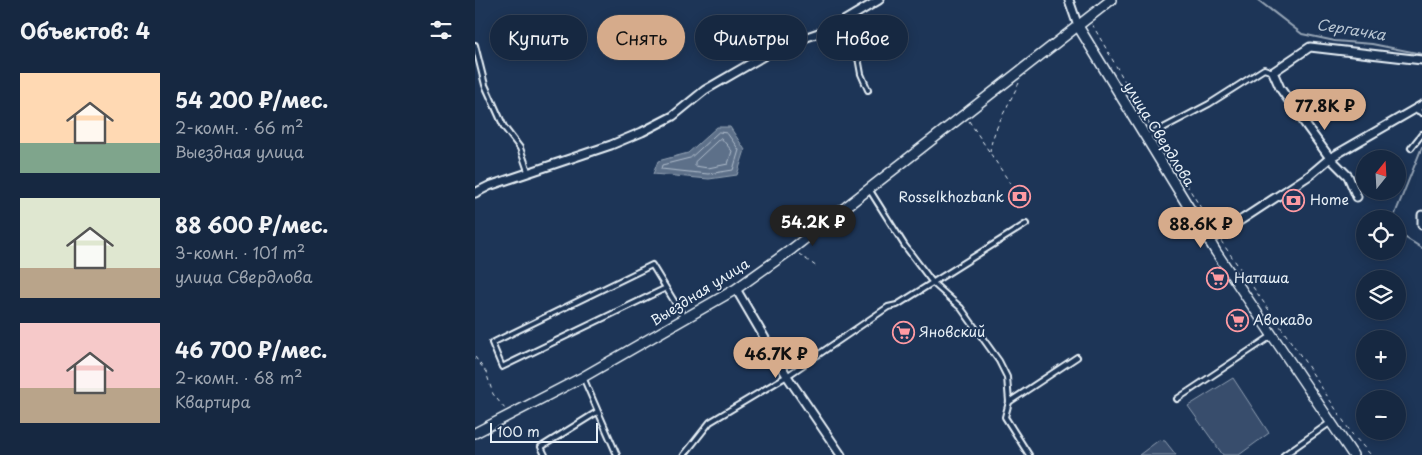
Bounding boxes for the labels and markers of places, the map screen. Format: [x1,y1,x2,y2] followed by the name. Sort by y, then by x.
[1279,88,1371,131] pin: 77.8K ₽
[1008,185,1032,209] bank icon: Rosselkhozbank
[899,186,1004,207] place label: Rosselkhozbank
[1282,188,1306,212] bank icon: Home
[1310,189,1349,210] place label: Home
[767,204,859,247] pin: 54.2K ₽
[1155,206,1247,249] pin: 88.6K ₽
[1206,266,1230,290] supermarket icon: Наташа
[1234,267,1289,288] place label: Наташа
[1225,308,1249,332] supermarket icon: Авокадо
[1253,309,1313,330] place label: Авокадо
[891,320,915,344] supermarket icon: Яновский
[919,321,985,342] place label: Яновский
[730,336,822,379] pin: 46.7K ₽

